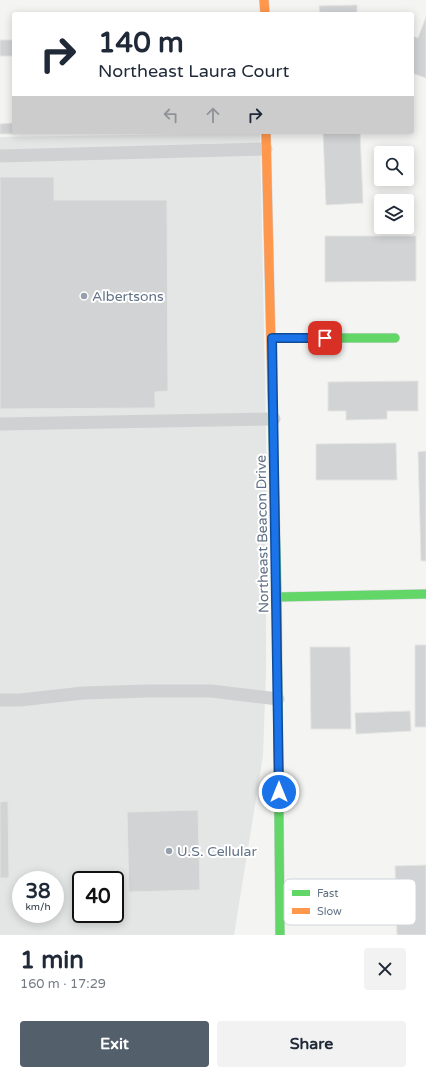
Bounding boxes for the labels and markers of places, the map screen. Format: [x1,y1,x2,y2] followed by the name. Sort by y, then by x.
[92,288,164,305] place label: Albertsons
[79,291,89,301] marker: Albertsons
[308,321,342,355] pin
[177,843,257,860] place label: U.S. Cellular
[164,846,174,856] marker: U.S. Cellular

